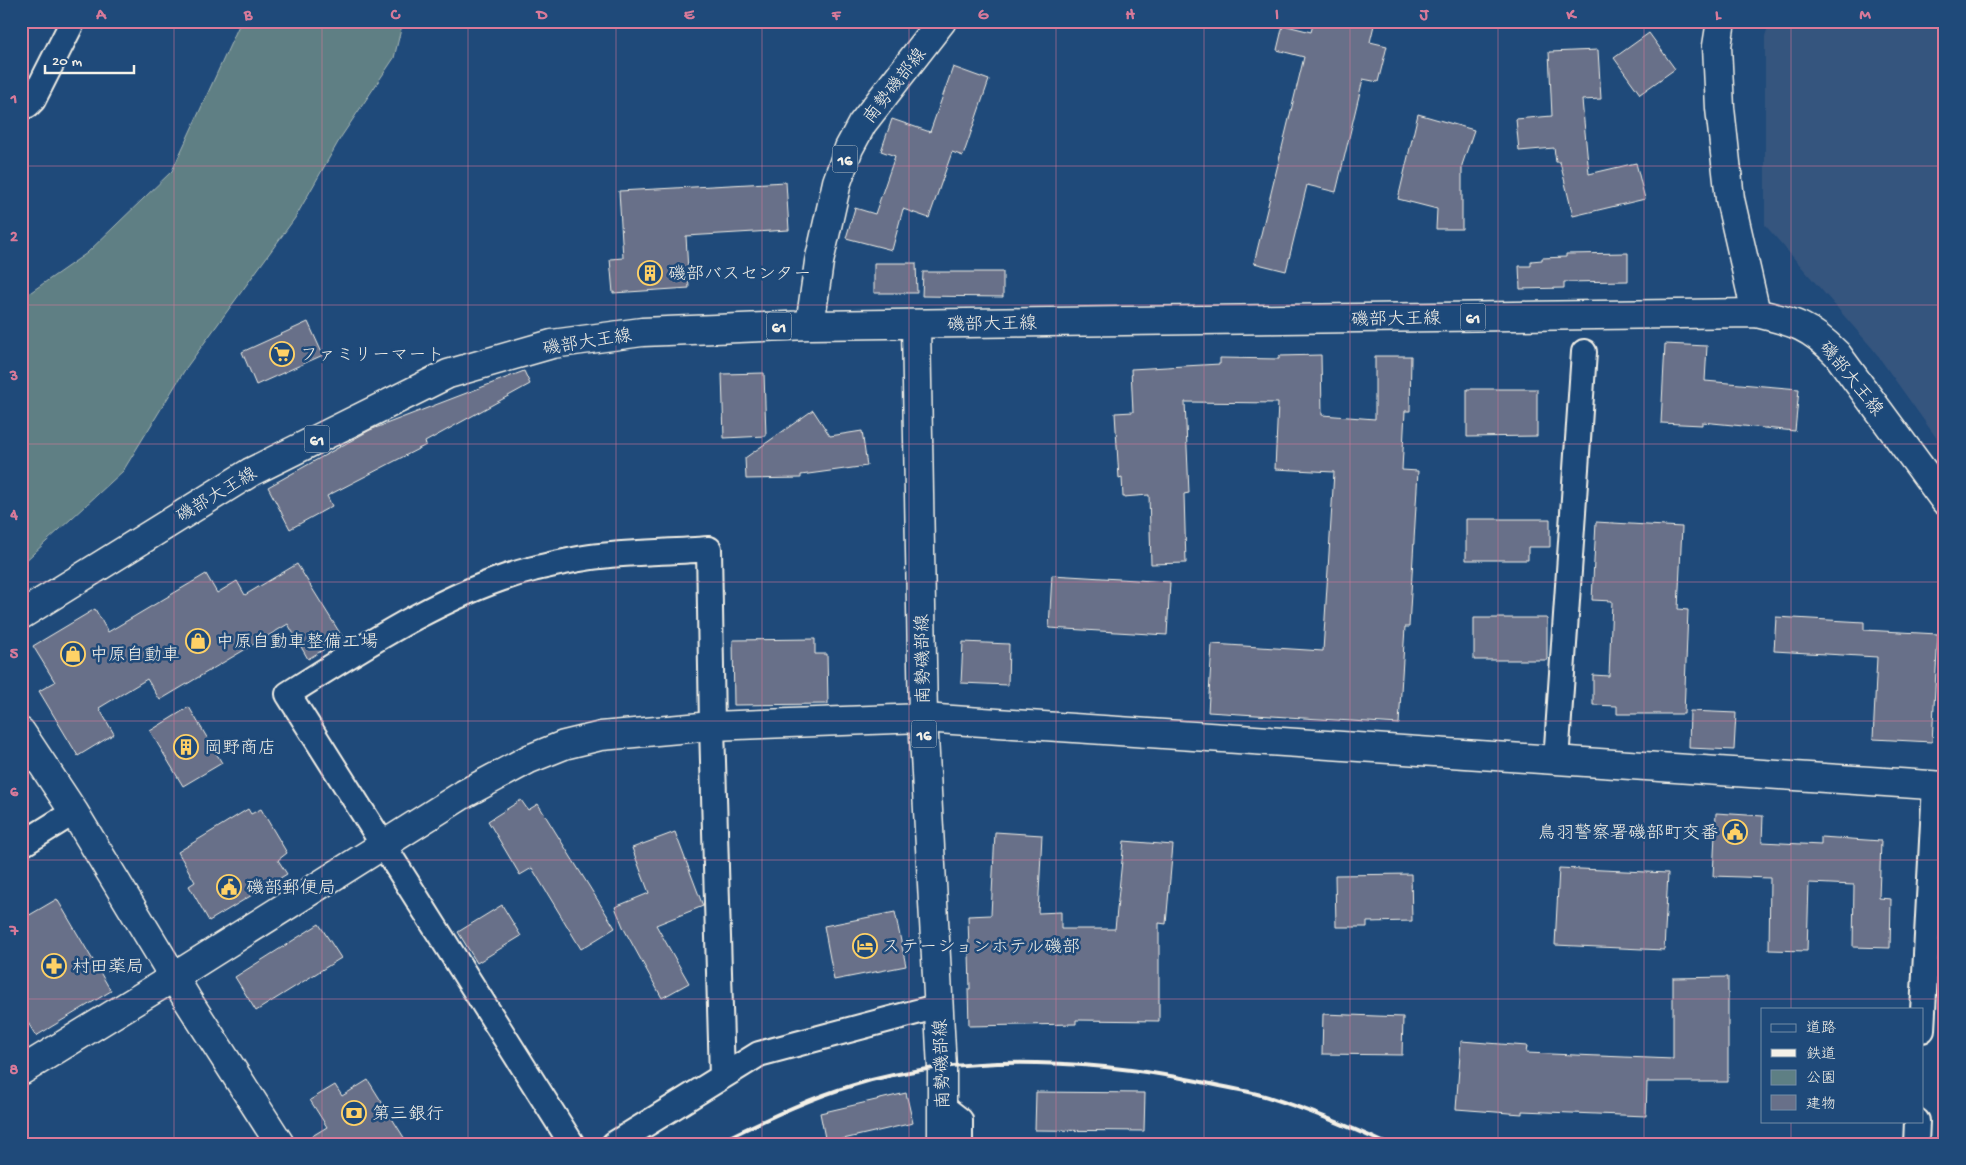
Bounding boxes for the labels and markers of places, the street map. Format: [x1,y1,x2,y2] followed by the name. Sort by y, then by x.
[637,260,663,286] building icon: 磯部バスセンター
[668,264,811,286] place label: 磯部バスセンター
[269,341,295,367] supermarket icon: ファミリーマート
[300,346,444,367] place label: ファミリーマート
[185,628,211,654] shop icon: 中原自動車整備工場
[216,632,378,654] place label: 中原自動車整備工場
[60,641,86,667] shop icon: 中原自動車
[90,645,180,667] place label: 中原自動車
[173,734,199,760] building icon: 岡野商店
[204,738,276,760] place label: 岡野商店
[1722,819,1748,845] public building icon: 鳥羽警察署磯部町交番
[1538,823,1718,845] place label: 鳥羽警察署磯部町交番
[216,874,242,900] public building icon: 磯部郵便局
[246,878,336,900] place label: 磯部郵便局
[852,933,878,959] hotel icon: ステーションホテル磯部
[882,937,1080,959] place label: ステーションホテル磯部
[41,953,67,979] pharmacy icon: 村田薬局
[72,957,144,979] place label: 村田薬局
[341,1100,367,1126] bank icon: 第三銀行
[372,1104,444,1126] place label: 第三銀行

